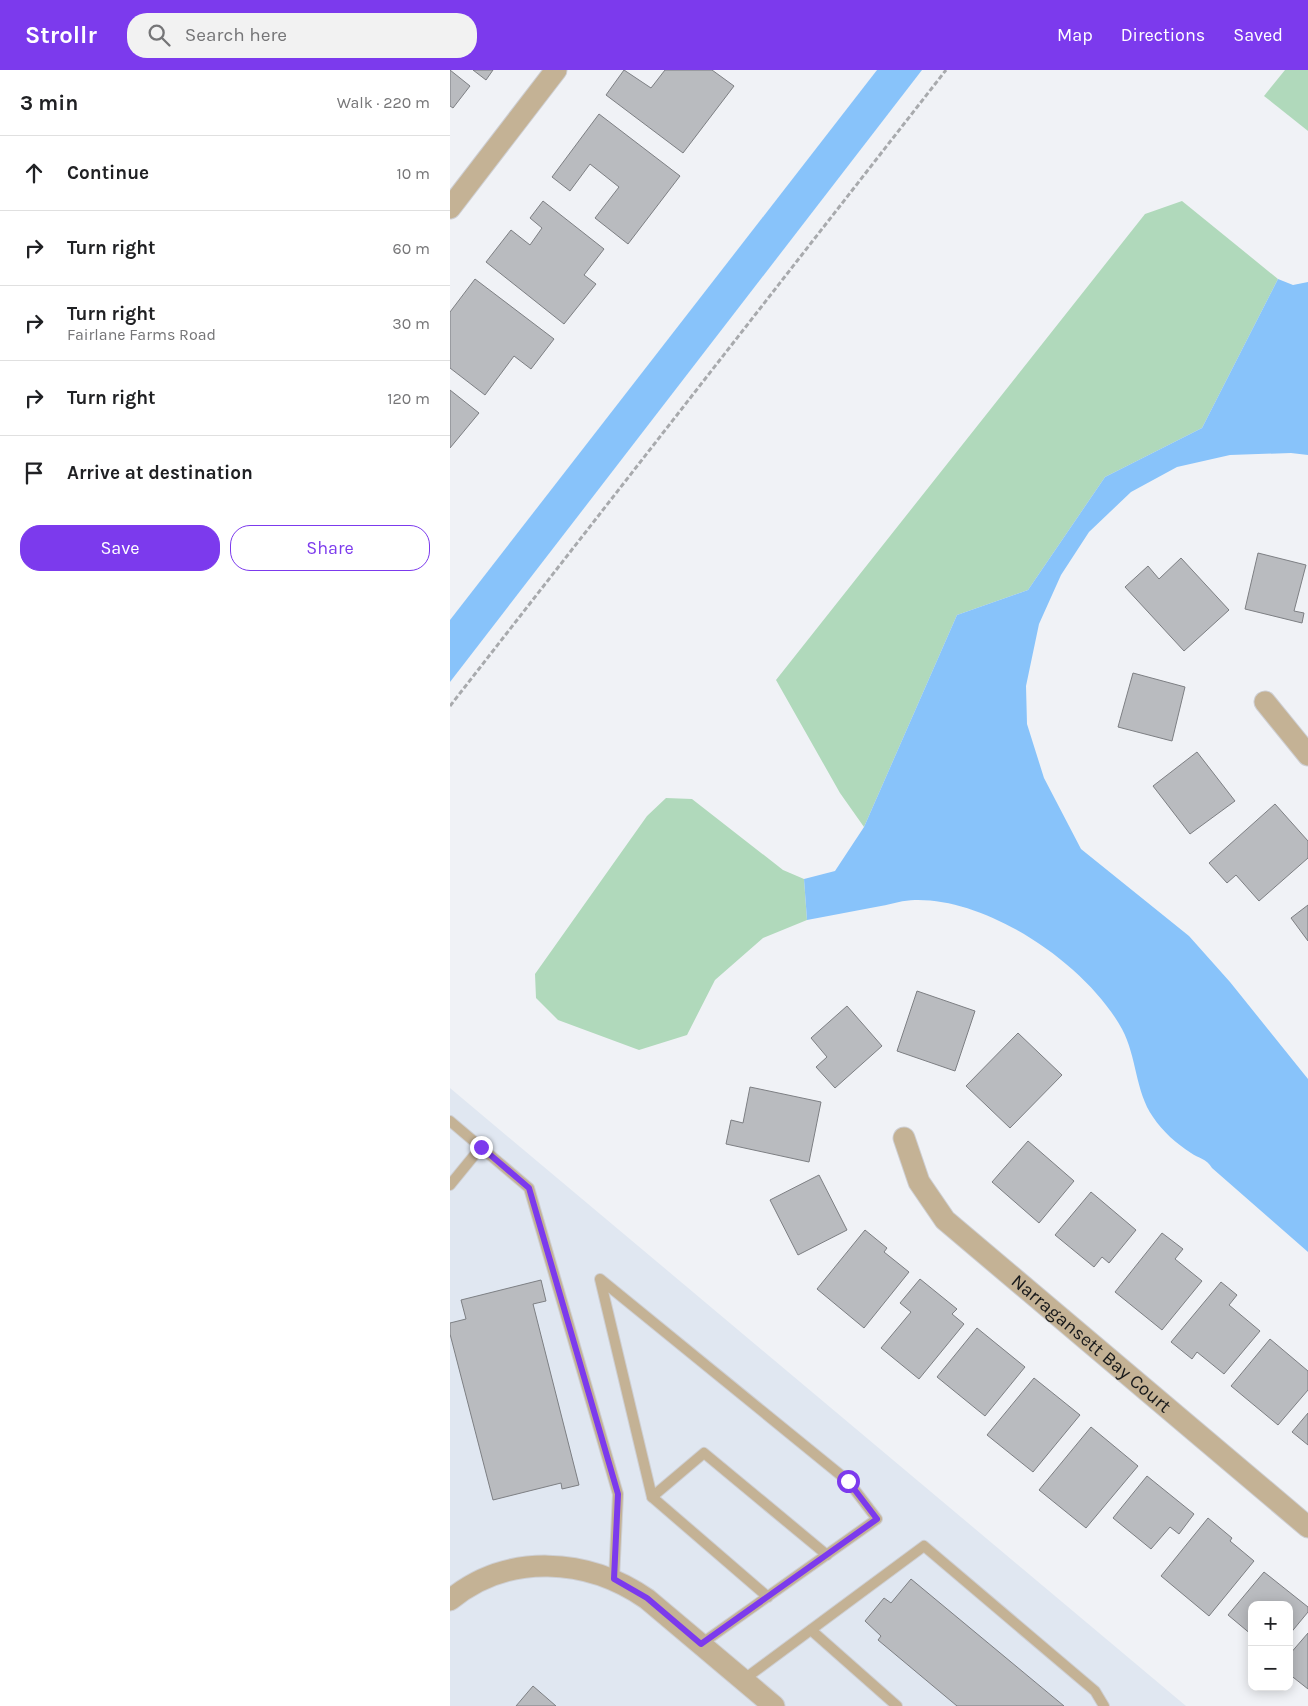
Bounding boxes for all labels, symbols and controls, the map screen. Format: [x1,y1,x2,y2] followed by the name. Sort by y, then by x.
[127,13,477,58] search box
[25,21,97,49] text: Strollr
[145,21,173,49] icon: search
[185,24,287,46] text: Search here
[1057,24,1093,46] text: Map
[1121,24,1205,46] text: Directions
[1233,24,1283,46] text: Saved
[20,91,78,115] text: 3 min
[337,93,430,112] text: Walk · 220 m
[20,159,48,187] icon: ahead
[67,162,149,184] text: Continue
[396,164,430,183] text: 10 m
[20,234,48,262] icon: right
[67,237,156,259] text: Turn right
[393,239,430,258] text: 60 m
[67,303,156,325] text: Turn right
[20,309,48,337] icon: right
[392,314,430,333] text: 30 m
[67,325,216,344] text: Fairlane Farms Road
[20,384,48,412] icon: right
[67,387,156,409] text: Turn right
[387,389,430,408] text: 120 m
[20,459,48,487] icon: arrive
[67,462,253,484] text: Arrive at destination
[20,525,220,571] button: Save
[230,525,430,571] button: Share
[470,1136,493,1159] route end
[1007,1270,1175,1417] street label: Narragansett Bay Court
[837,1470,860,1493] route start
[1248,1601,1293,1691] map controls
[1248,1601,1293,1646] button: +
[1248,1646,1293,1691] button: −

